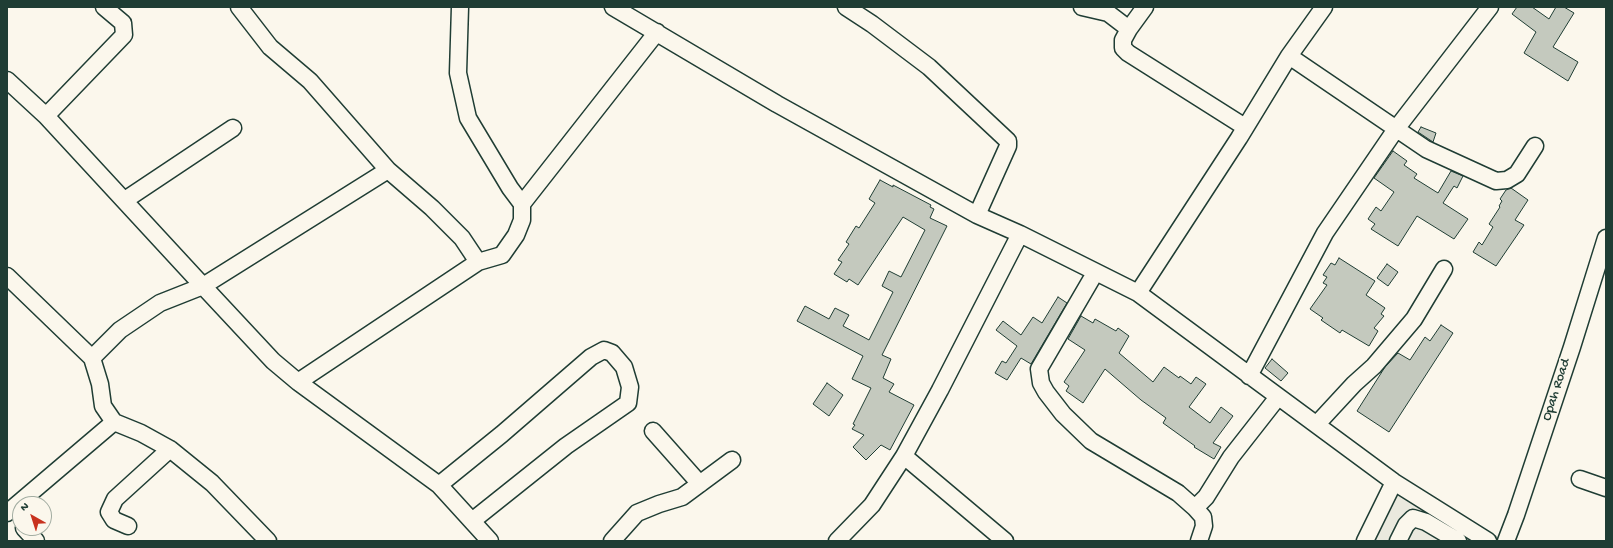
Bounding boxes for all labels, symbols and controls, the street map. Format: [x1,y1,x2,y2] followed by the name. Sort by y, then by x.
[1539,357,1575,423] street label: Opah Road
[12,496,52,536] north arrow
[19,501,32,514] text: N

